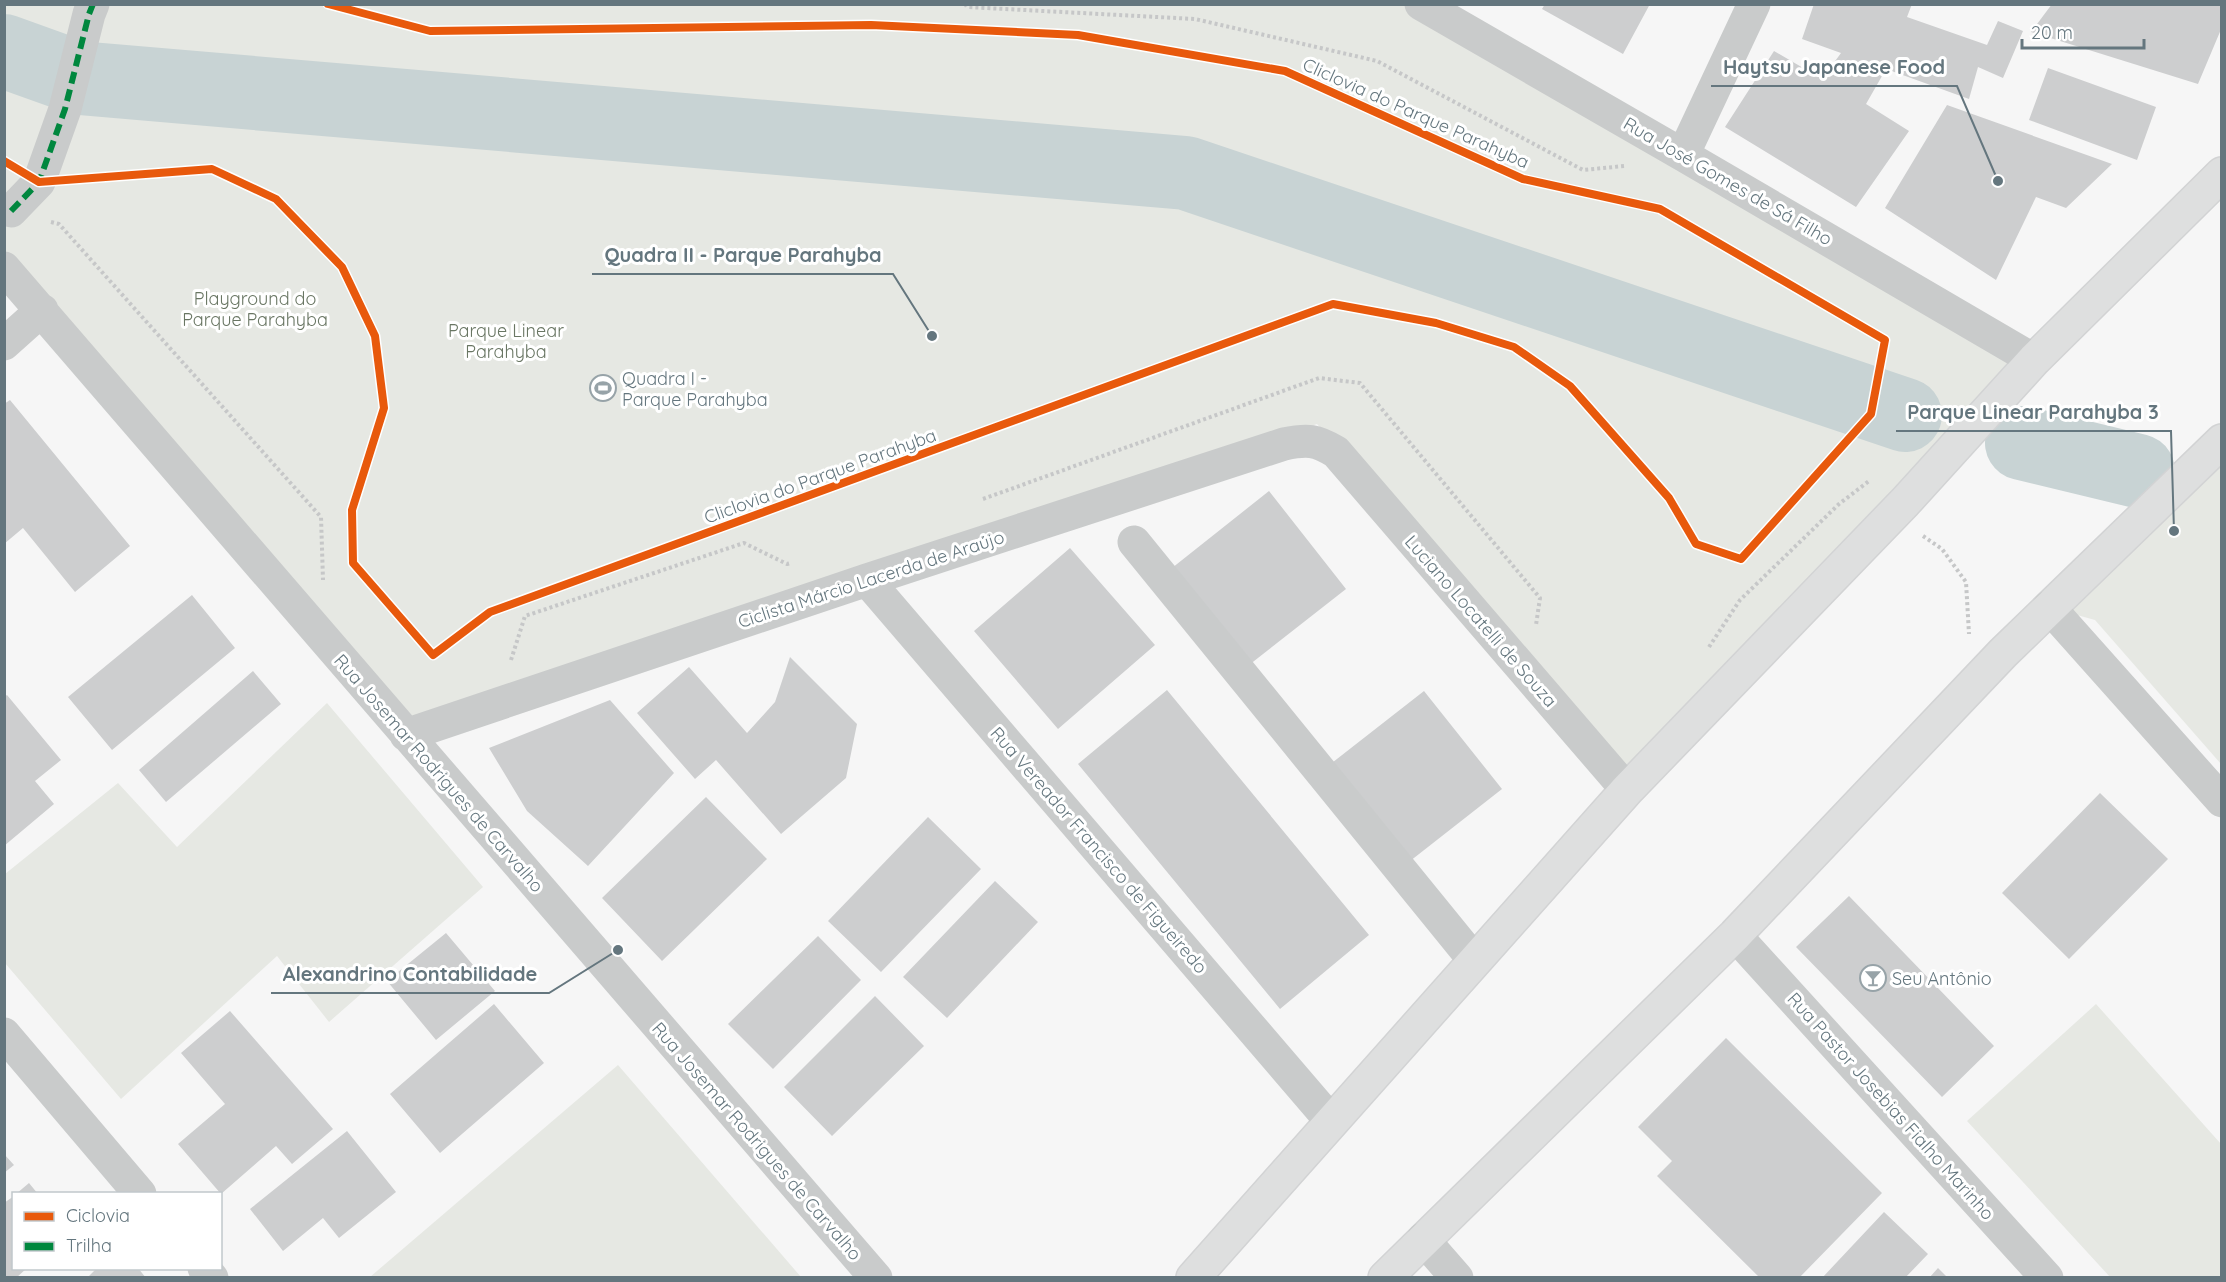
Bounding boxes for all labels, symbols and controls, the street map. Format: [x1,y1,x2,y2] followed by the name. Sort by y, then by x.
[2022,12,2144,50] scale bar
[2031,21,2073,44] text: 20 m
[1711,48,1957,86] callout: Haytsu Japanese Food
[1299,53,1533,173] street label: Cliclovia do Parque Parahyba
[1723,54,1945,79] text: Haytsu Japanese Food
[1620,112,1836,250] street label: Rua José Gomes de Sá Filho
[592,236,893,274] callout: Quadra II - Parque Parahyba
[604,242,882,267] text: Quadra II - Parque Parahyba
[182,287,328,331] park label: Playground do Parque Parahyba
[448,319,564,363] park label: Parque Linear Parahyba
[622,367,768,411] place label: Quadra I - Parque Parahyba
[588,373,618,403] sports icon: Quadra I - Parque Parahyba
[1896,393,2171,431] callout: Parque Linear Parahyba 3
[1907,399,2159,424] text: Parque Linear Parahyba 3
[701,423,939,529] street label: Cliclovia do Parque Parahyba
[735,525,1007,633] street label: Ciclista Márcio Lacerda de Araújo
[1400,530,1562,712] street label: Luciano Locatelli de Souza
[329,649,549,897] street label: Rua Josemar Rodrigues de Carvalho
[985,722,1213,978] street label: Rua Vereador Francisco de Figueiredo
[271,955,549,993] callout: Alexandrino Contabilidade
[283,961,537,986] text: Alexandrino Contabilidade
[1858,963,1888,993] bar icon: Seu Antônio
[1892,967,1992,990] place label: Seu Antônio
[1783,987,1999,1225] street label: Rua Pastor Josebias Fialho Marinho
[647,1017,867,1265] street label: Rua Josemar Rodrigues de Carvalho
[12,1192,222,1270] legend
[66,1204,130,1227] text: Ciclovia
[66,1234,112,1257] text: Trilha

